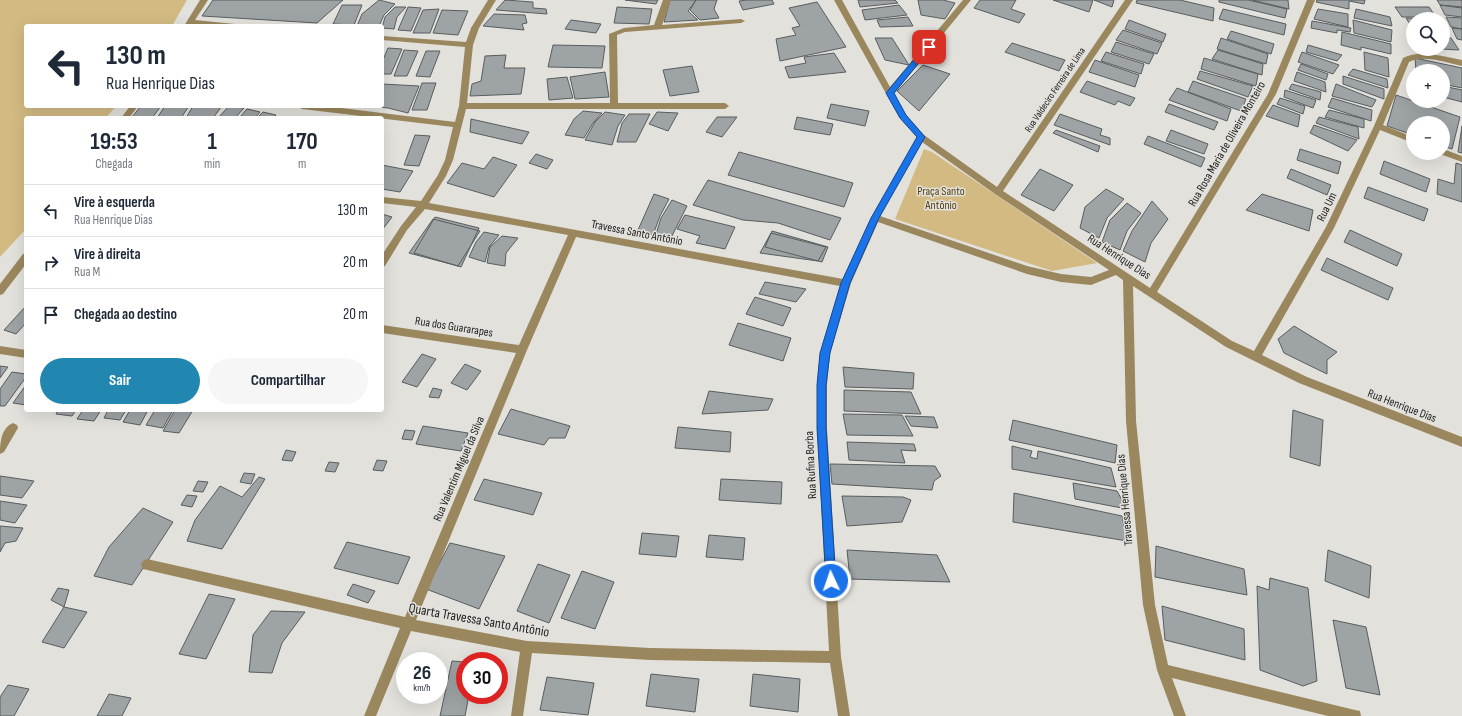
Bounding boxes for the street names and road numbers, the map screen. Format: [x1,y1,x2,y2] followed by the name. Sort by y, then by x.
[1022,45,1088,135] street label: Rua Valdeciro Ferreira de Lima
[1185,79,1269,209] street label: Rua Rosa Maria de Oliveira Monteiro
[1314,190,1341,224] street label: Rua Um
[590,217,684,249] street label: Travessa Santo Antônio
[1084,231,1154,283] street label: Rua Henrique Dias
[414,313,494,341] street label: Rua dos Guararapes
[1365,386,1439,426] street label: Rua Henrique Dias
[430,414,488,524] street label: Rua Valentim Miguel da Silva
[802,430,820,499] street label: Rua Rufina Borba
[1114,454,1136,546] street label: Travessa Henrique Dias
[407,599,551,641] street label: Quarta Travessa Santo Antônio

